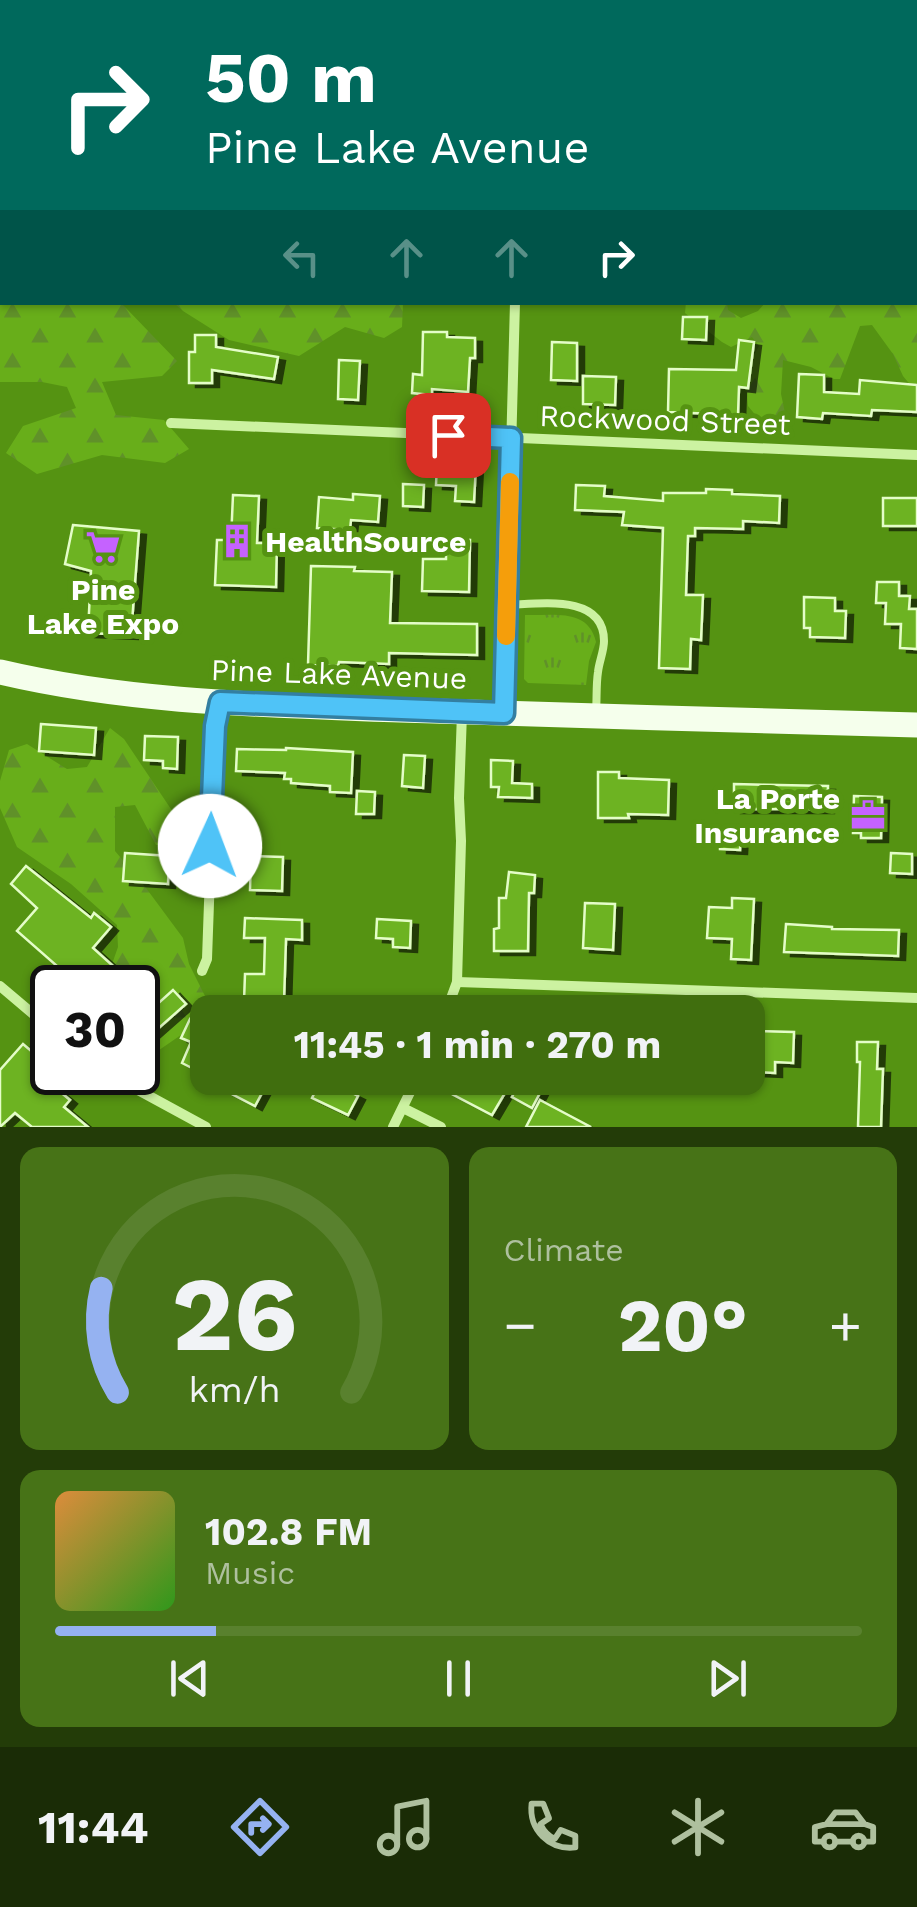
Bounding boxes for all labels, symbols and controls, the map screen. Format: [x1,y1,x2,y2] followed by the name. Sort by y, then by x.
[205,37,377,119] text: 50 m
[40,40,170,170] icon: right
[205,121,589,174] text: Pine Lake Avenue
[274,230,329,285] icon: left
[379,230,434,285] icon: ahead
[484,230,539,285] icon: ahead
[589,230,644,285] icon: right
[406,393,491,478] pin
[539,398,792,442] street label: Rockwood Street
[421,408,476,463] icon: arrive
[218,522,256,560] building icon: HealthSource
[265,524,466,559] place label: HealthSource
[84,528,122,566] supermarket icon: Pine Lake Expo
[27,572,179,641] place label: Pine Lake Expo
[210,652,468,696] street label: Pine Lake Avenue
[694,781,840,850] place label: La Porte Insurance
[158,794,262,898] position arrow
[849,796,887,834] office icon: La Porte Insurance
[30,965,160,1095] speed limit sign: 30
[294,1023,661,1067] text: 11:45 · 1 min · 270 m
[504,1231,624,1269] text: Climate
[171,1253,297,1375] text: 26
[618,1281,748,1369] text: 20°
[504,1293,537,1357] text: −
[829,1293,862,1357] text: +
[188,1369,280,1411] text: km/h
[205,1510,372,1554] text: 102.8 FM
[205,1554,295,1592] text: Music
[162,1651,217,1706] icon: previous
[431,1651,486,1706] icon: pause
[700,1651,755,1706] icon: next
[225,1792,295,1862] icon: directions
[371,1792,441,1862] icon: music
[517,1792,587,1862] icon: phone
[663,1792,733,1862] icon: climate
[809,1792,879,1862] icon: car
[38,1801,149,1854] text: 11:44

